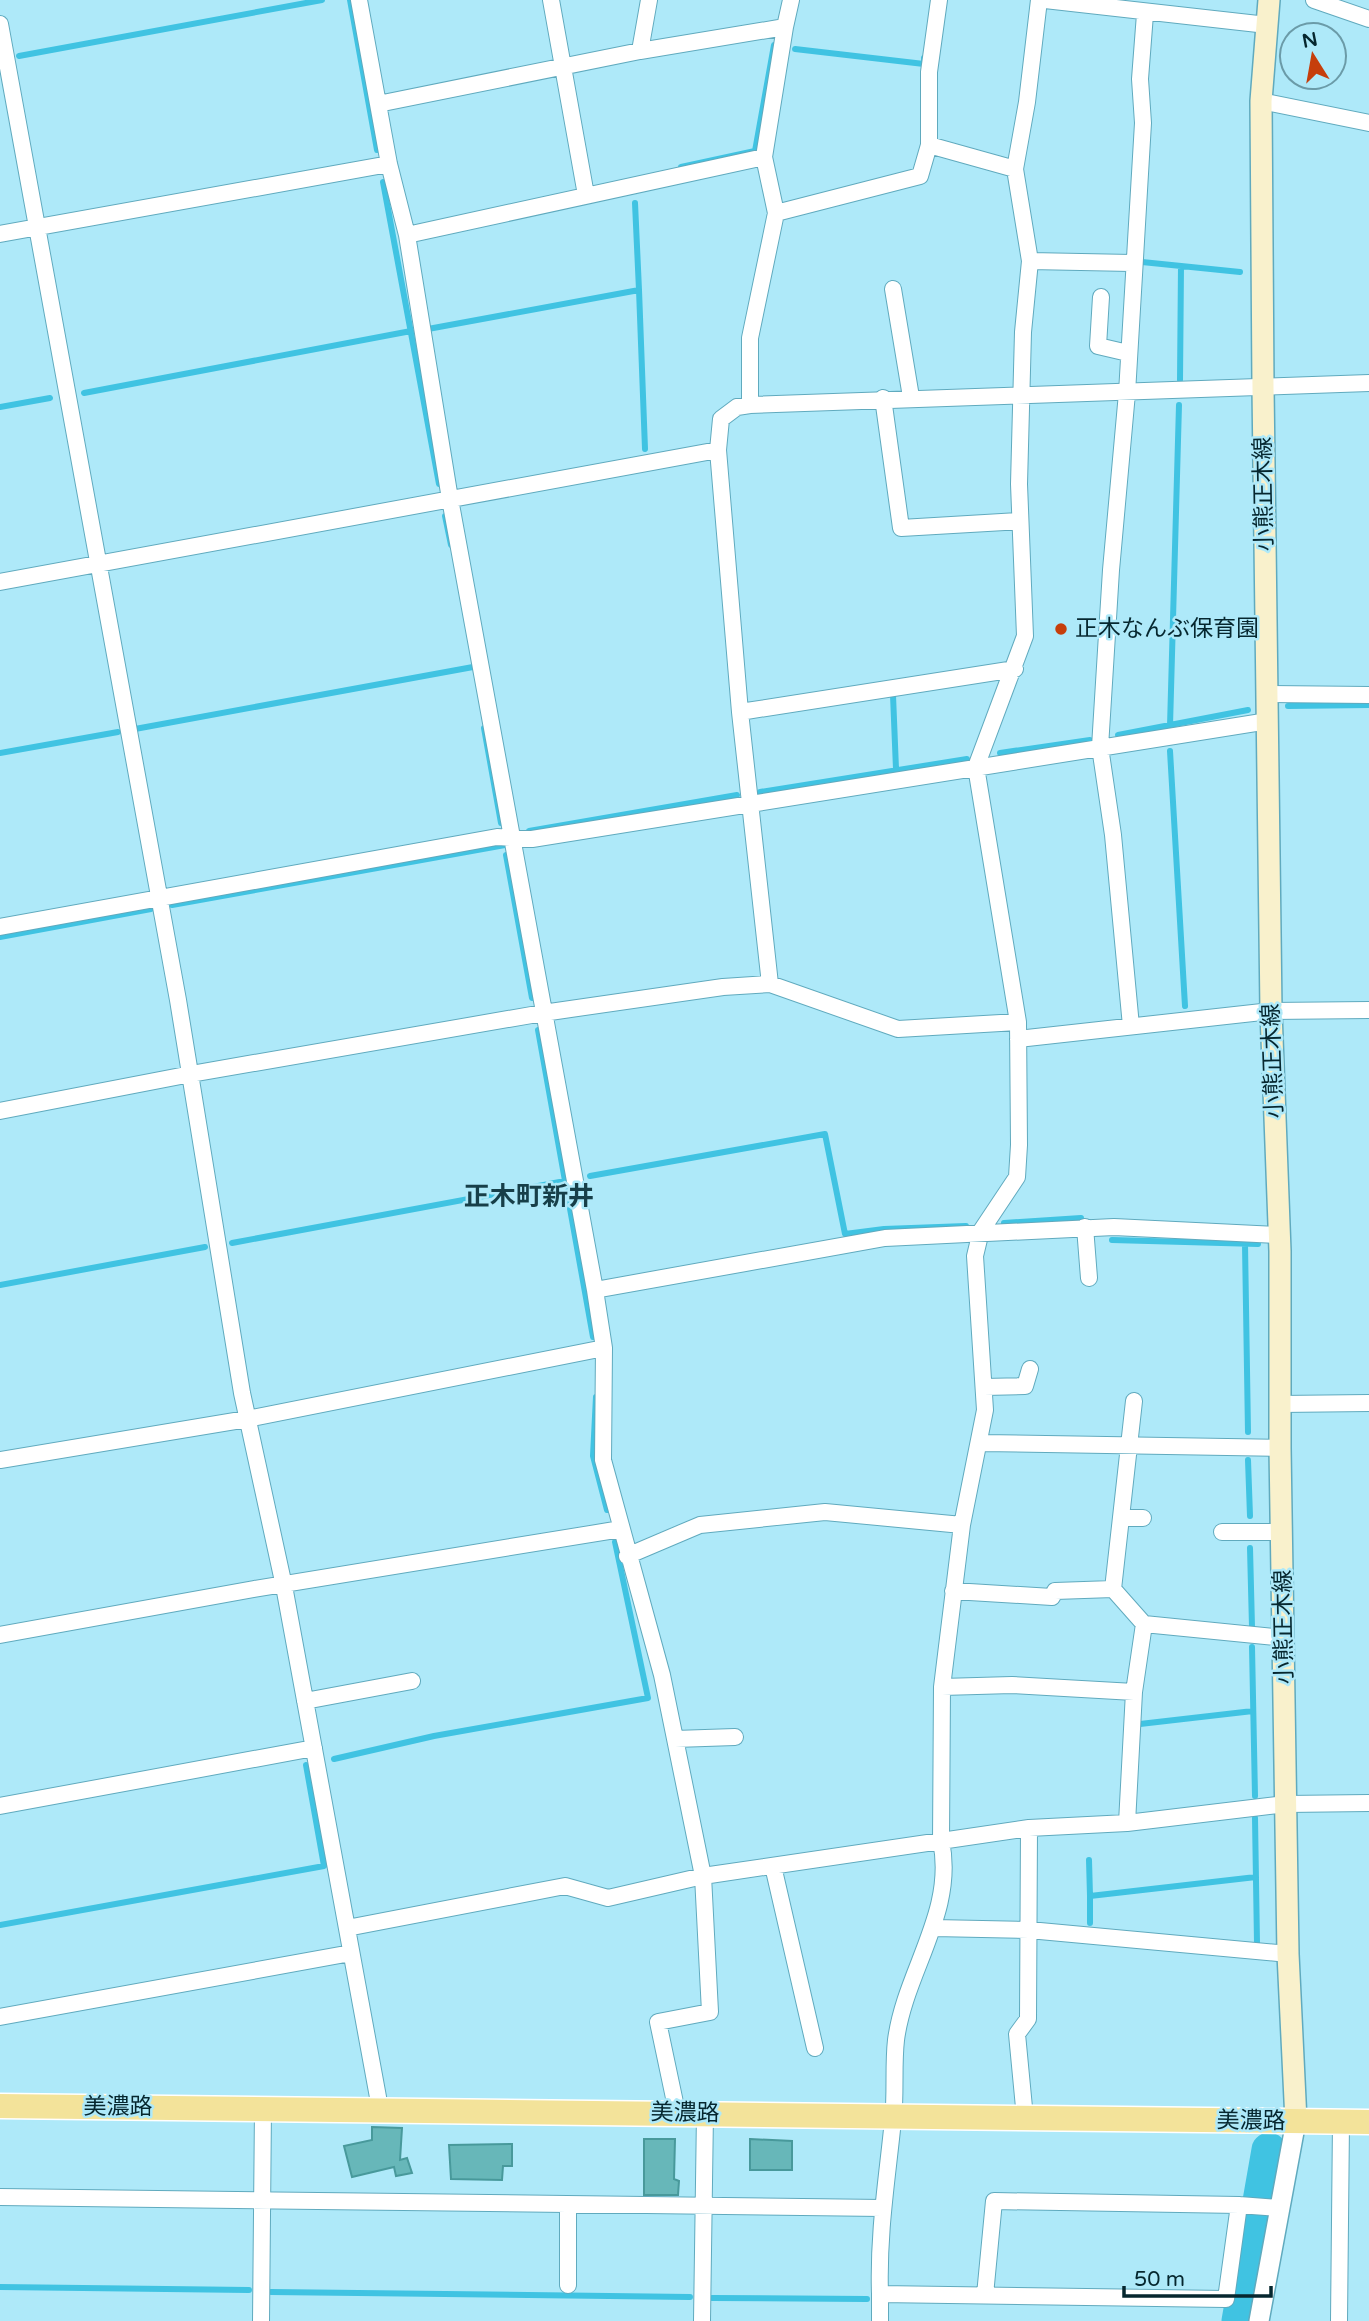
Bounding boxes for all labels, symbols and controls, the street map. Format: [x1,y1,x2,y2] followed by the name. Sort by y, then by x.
[1278,21,1348,91] north arrow
[1300,28,1320,53] text: N
[1249,436,1279,552] street label: 小熊正木線
[1075,615,1259,643] place label: 正木なんぶ保育園
[1053,621,1069,637] marker: 正木なんぶ保育園
[1257,1003,1289,1119] street label: 小熊正木線
[464,1181,594,1212] district label: 正木町新井
[1269,1569,1299,1685] street label: 小熊正木線
[84,2093,153,2121] street label: 美濃路
[650,2098,720,2128] street label: 美濃路
[1216,2106,1286,2136] street label: 美濃路
[1124,2254,1271,2298] scale bar
[1134,2267,1185,2292] text: 50 m

